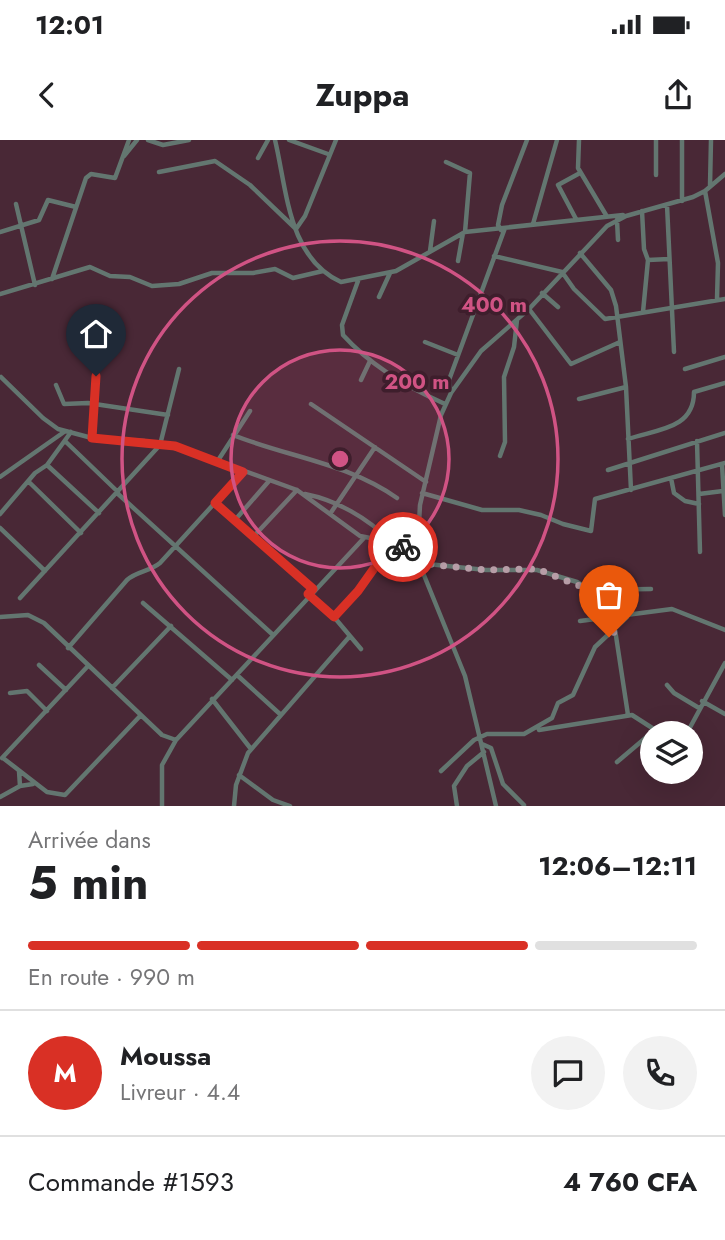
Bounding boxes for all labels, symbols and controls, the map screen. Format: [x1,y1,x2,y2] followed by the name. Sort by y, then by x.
[35,6,104,44] text: 12:01
[315,72,410,118] text: Zuppa
[28,76,66,114] icon: back
[659,76,697,114] icon: share
[461,290,527,320] text: 400 m
[66,304,126,376] pin
[77,315,115,353] icon: home
[384,367,450,397] text: 200 m
[328,447,352,471] centre of rings
[368,512,438,582] courier
[384,528,422,566] icon: bike
[579,565,639,637] pin
[590,576,628,614] icon: bag
[640,721,703,784] map controls
[640,721,703,784] button: layers
[28,823,151,857] text: Arrivée dans
[538,847,697,885] text: 12:06–12:11
[28,850,148,916] text: 5 min
[28,960,195,994] text: En route · 990 m
[531,1036,605,1110] button: chat
[623,1036,697,1110] button: phone
[120,1037,211,1075] text: Moussa
[53,1054,77,1092] text: M
[120,1075,240,1109] text: Livreur · 4.4
[28,1163,234,1201] text: Commande #1593
[563,1163,697,1201] text: 4 760 CFA

